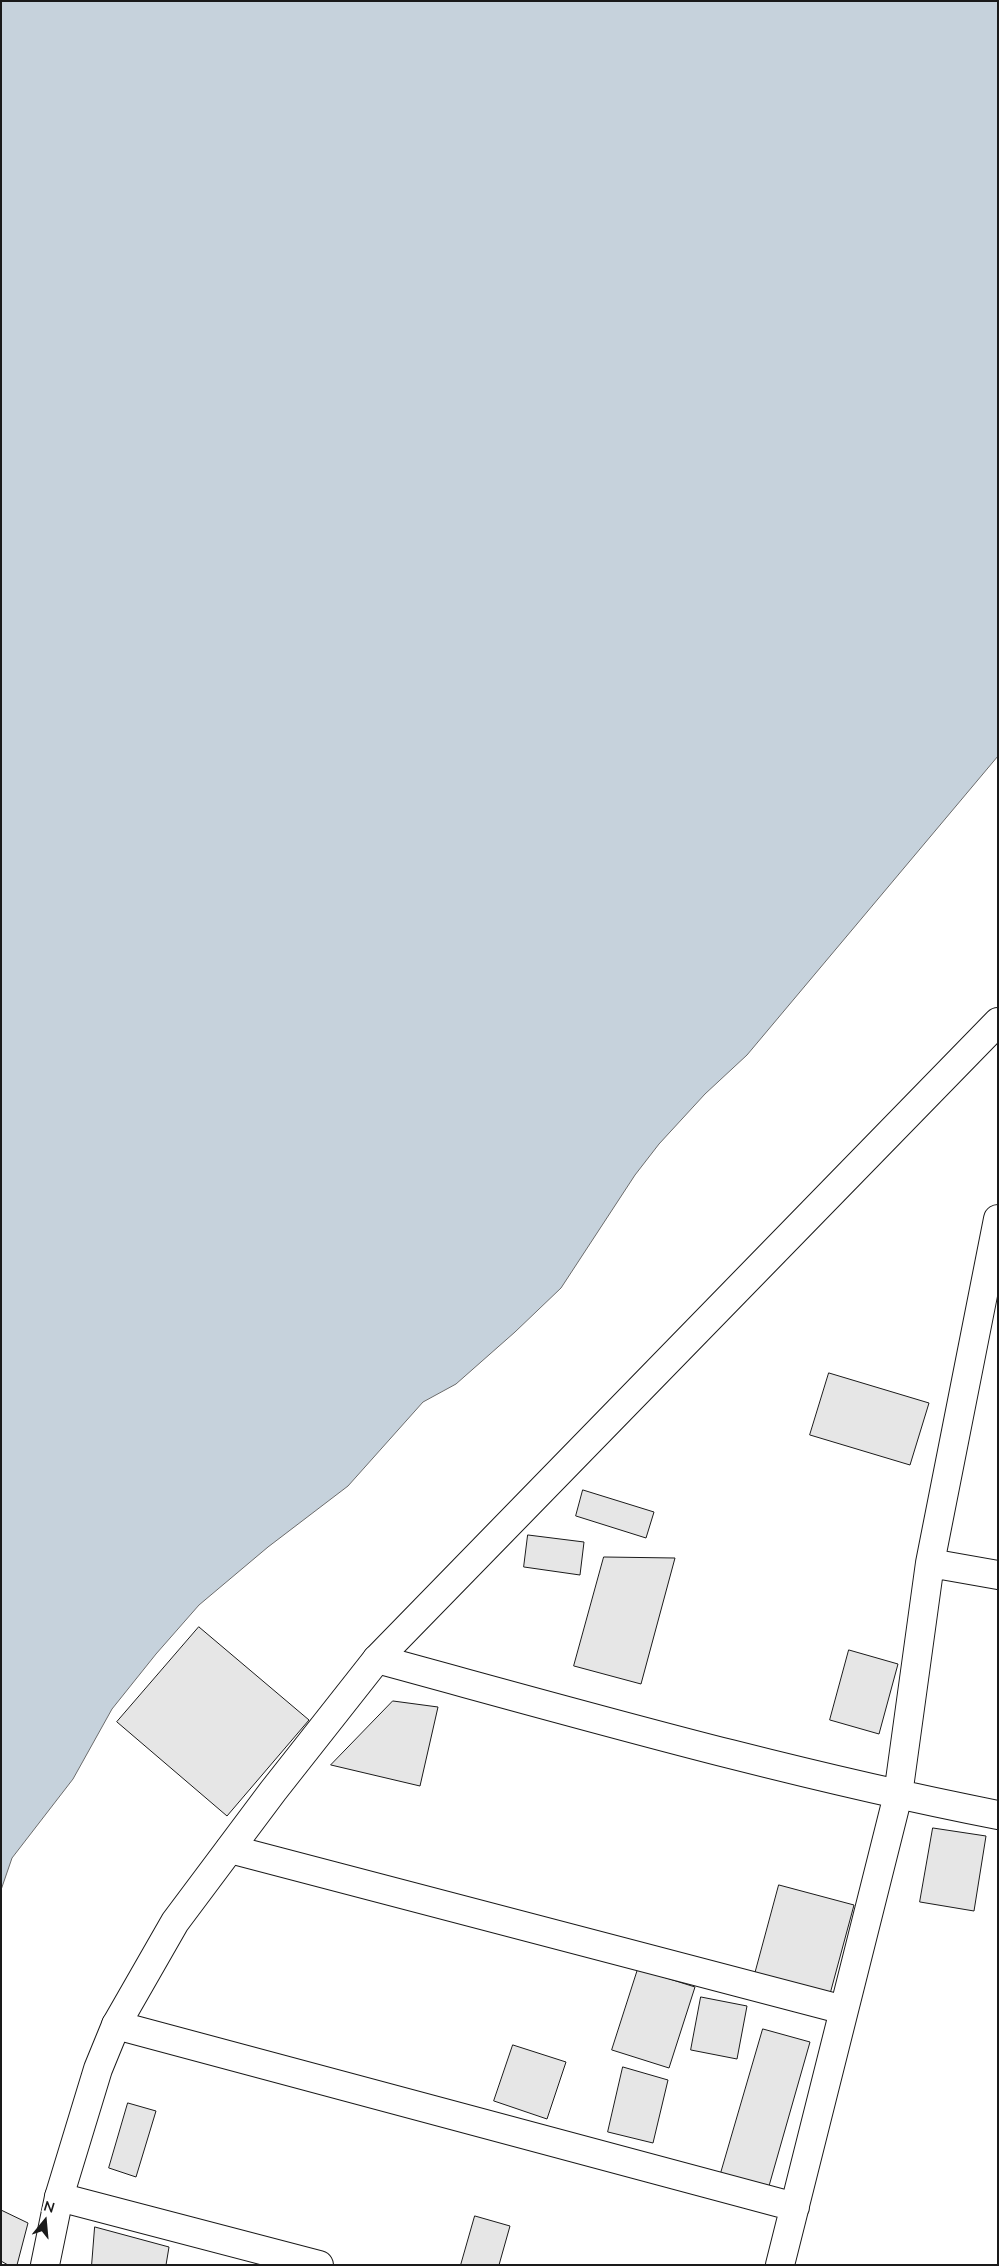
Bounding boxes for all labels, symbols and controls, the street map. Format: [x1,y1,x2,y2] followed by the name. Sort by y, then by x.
[20,2196,70,2246] north arrow
[42,2197,57,2217] text: N

